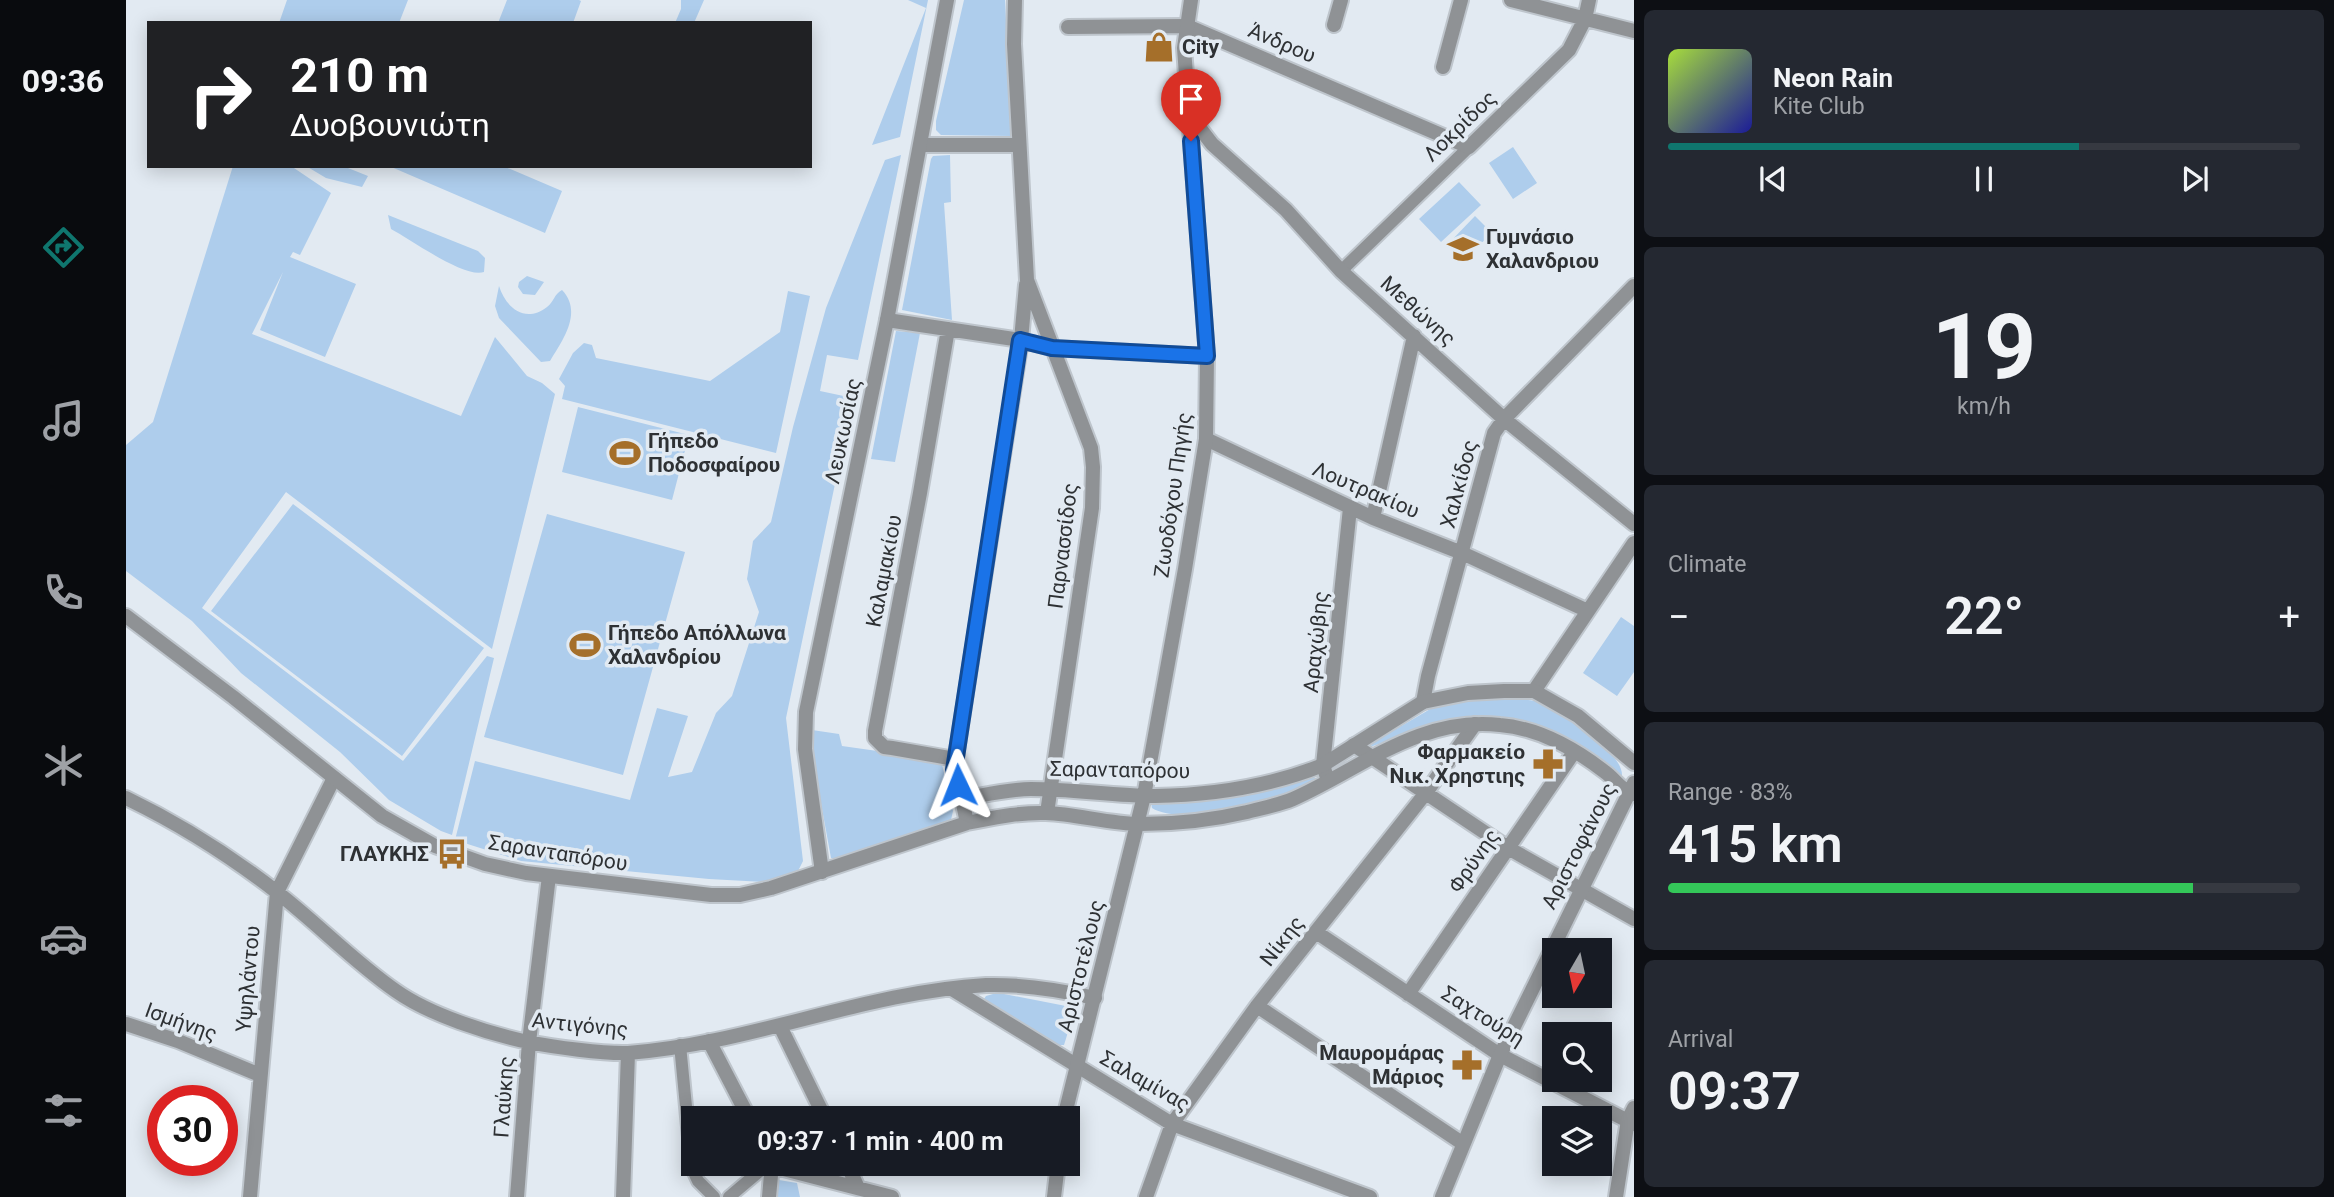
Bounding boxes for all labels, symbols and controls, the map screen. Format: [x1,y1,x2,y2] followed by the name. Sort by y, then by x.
[1245,18,1319,68] street label: Άνδρου
[1142,30,1176,64] shop icon: City
[1182,35,1219,59] place label: City
[290,47,429,104] text: 210 m
[175,49,266,140] icon: right
[22,62,104,100] text: 09:36
[1773,63,1893,93] text: Neon Rain
[1161,69,1221,141] pin
[1172,80,1210,118] icon: arrive
[1419,86,1501,166] street label: Λοκρίδος
[1773,93,1865,120] text: Kite Club
[290,106,490,144] text: Δυοβουνιώτη
[1754,160,1792,198] icon: previous
[1965,160,2003,198] icon: pause
[2176,160,2214,198] icon: next
[39,223,88,272] icon: directions
[1486,225,1599,273] place label: Γυμνάσιο Χαλανδριου
[1446,232,1480,266] school or university icon: Γυμνάσιο Χαλανδριου
[1376,271,1460,351] street label: Μεθώνης
[1932,294,2036,400] text: 19
[820,376,866,486] street label: Λευκωσίας
[1957,393,2011,420] text: km/h
[39,396,88,445] icon: music
[1150,411,1196,579] street label: Ζωοδόχου Πηγής
[648,429,780,477] place label: Γήπεδο Ποδοσφαίρου
[608,436,642,470] sports icon: Γήπεδο Ποδοσφαίρου
[1436,437,1482,531] street label: Χαλκίδος
[1309,457,1423,523] street label: Λουτρακίου
[1043,482,1083,610] street label: Παρνασσίδος
[861,513,907,629] street label: Καλαμακίου
[1668,551,1747,578] text: Climate
[39,568,88,617] icon: phone
[1944,586,2024,647] text: 22°
[1299,590,1333,694] street label: Αραχώβης
[1668,595,1690,639] text: −
[2278,595,2300,639] text: +
[608,621,786,669] place label: Γήπεδο Απόλλωνα Χαλανδρίου
[568,628,602,662] sports icon: Γήπεδο Απόλλωνα Χαλανδρίου
[1390,740,1525,788] place label: Φαρμακείο Νικ. Χρηστιης
[39,741,88,790] icon: climate
[1531,747,1565,781] pharmacy icon: Φαρμακείο Νικ. Χρηστιης
[921,748,995,822] position arrow
[1050,757,1190,783] street label: Σαρανταπόρου
[1537,779,1621,913] street label: Αριστοφάνους
[1668,779,1793,806] text: Range · 83%
[1668,814,1843,875] text: 415 km
[1444,825,1504,897] street label: Φρύνης
[487,830,629,876] street label: Σαρανταπόρου
[435,837,469,871] bus stop icon: ΓΛΑΥΚΗΣ
[340,842,429,866] place label: ΓΛΑΥΚΗΣ
[1053,897,1109,1035] street label: Αριστοτέλους
[1255,911,1309,971] street label: Νίκης
[39,914,88,963] icon: car
[231,925,265,1033] street label: Υψηλάντου
[1542,938,1612,1008] north arrow
[1542,938,1612,1176] map controls
[1437,981,1529,1051] street label: Σαχτούρη
[142,998,220,1046] street label: Ισμήνης
[531,1008,629,1042] street label: Αντιγόνης
[1542,1022,1612,1092] button: search
[1668,1026,1733,1053] text: Arrival
[1319,1041,1444,1089] place label: Μαυρομάρας Μάριος
[1096,1046,1194,1116] street label: Σαλαμίνας
[1450,1048,1484,1082] pharmacy icon: Μαυρομάρας Μάριος
[489,1055,519,1139] street label: Γλαύκης
[1668,1061,1801,1122] text: 09:37
[147,1085,238,1176] speed limit sign: 30
[39,1086,88,1135] icon: filters
[1542,1106,1612,1176] button: layers
[757,1126,1004,1156] text: 09:37 · 1 min · 400 m

